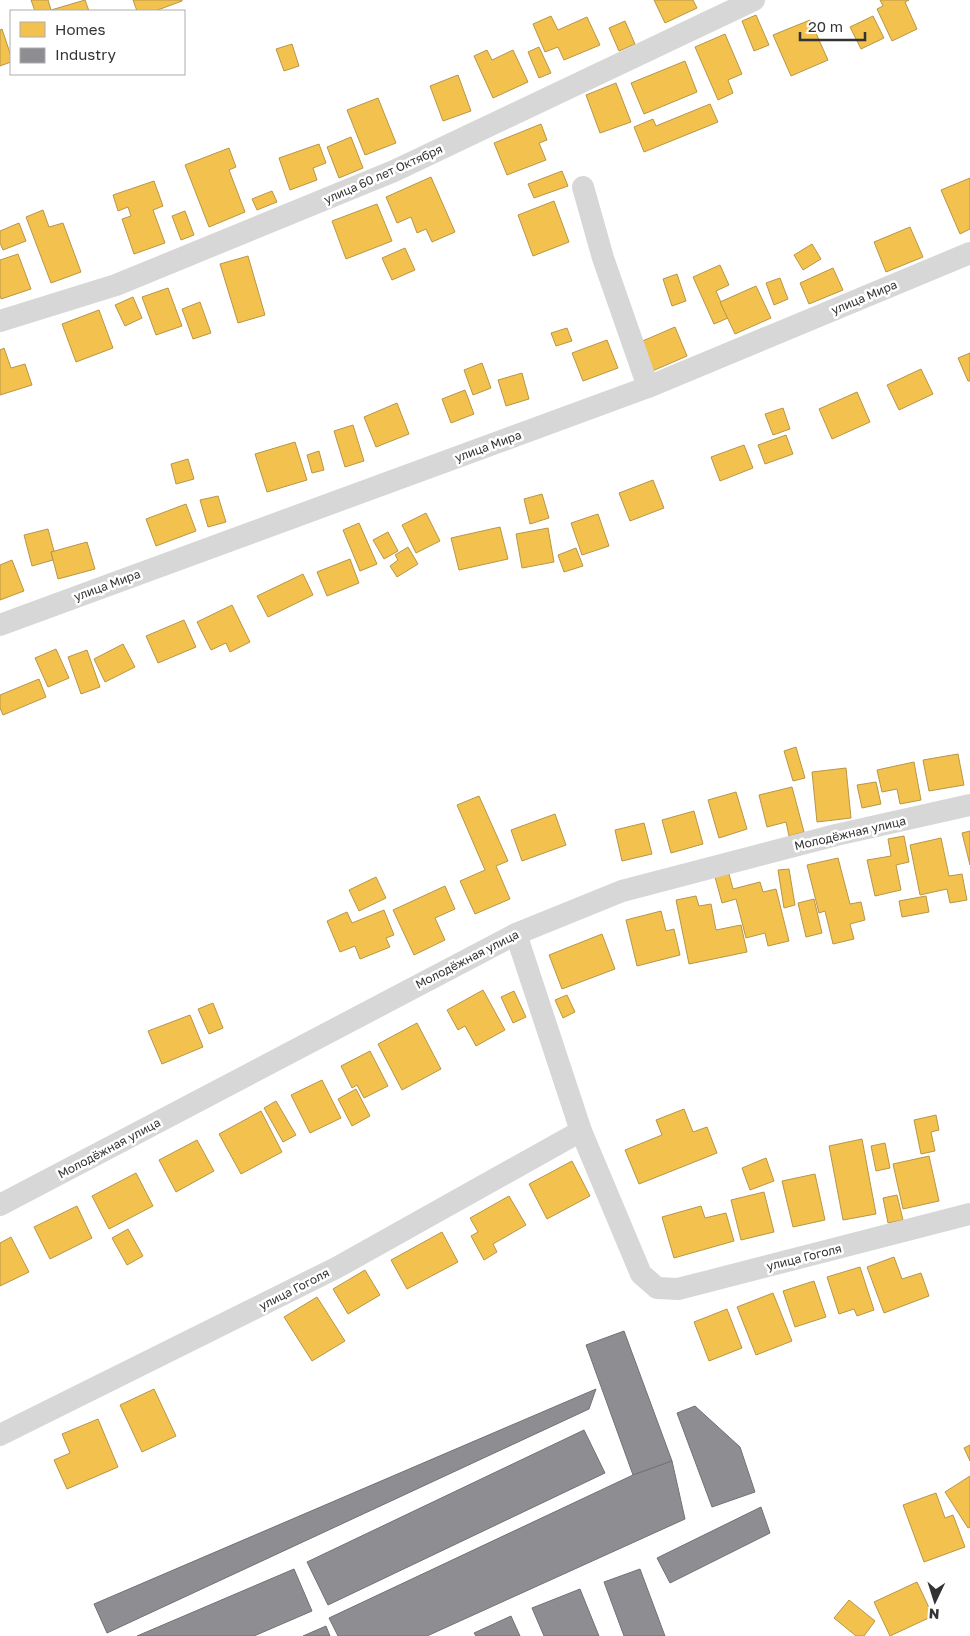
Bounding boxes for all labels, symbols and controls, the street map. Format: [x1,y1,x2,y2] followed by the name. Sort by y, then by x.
[10,10,185,75] legend
[800,10,865,42] scale bar
[808,17,843,35] text: 20 m
[55,20,105,38] text: Homes
[55,45,116,63] text: Industry
[321,141,445,207] street label: улица 60 лет Октября
[829,276,899,318] street label: улица Мира
[453,427,523,465] street label: улица Мира
[72,566,142,604] street label: улица Мира
[793,813,907,853] street label: Молодёжная улица
[413,926,521,992] street label: Молодёжная улица
[55,1115,163,1181] street label: Молодёжная улица
[765,1240,843,1274] street label: улица Гоголя
[256,1265,332,1313] street label: улица Гоголя
[910,1576,960,1626] north arrow
[928,1606,940,1623] text: N

